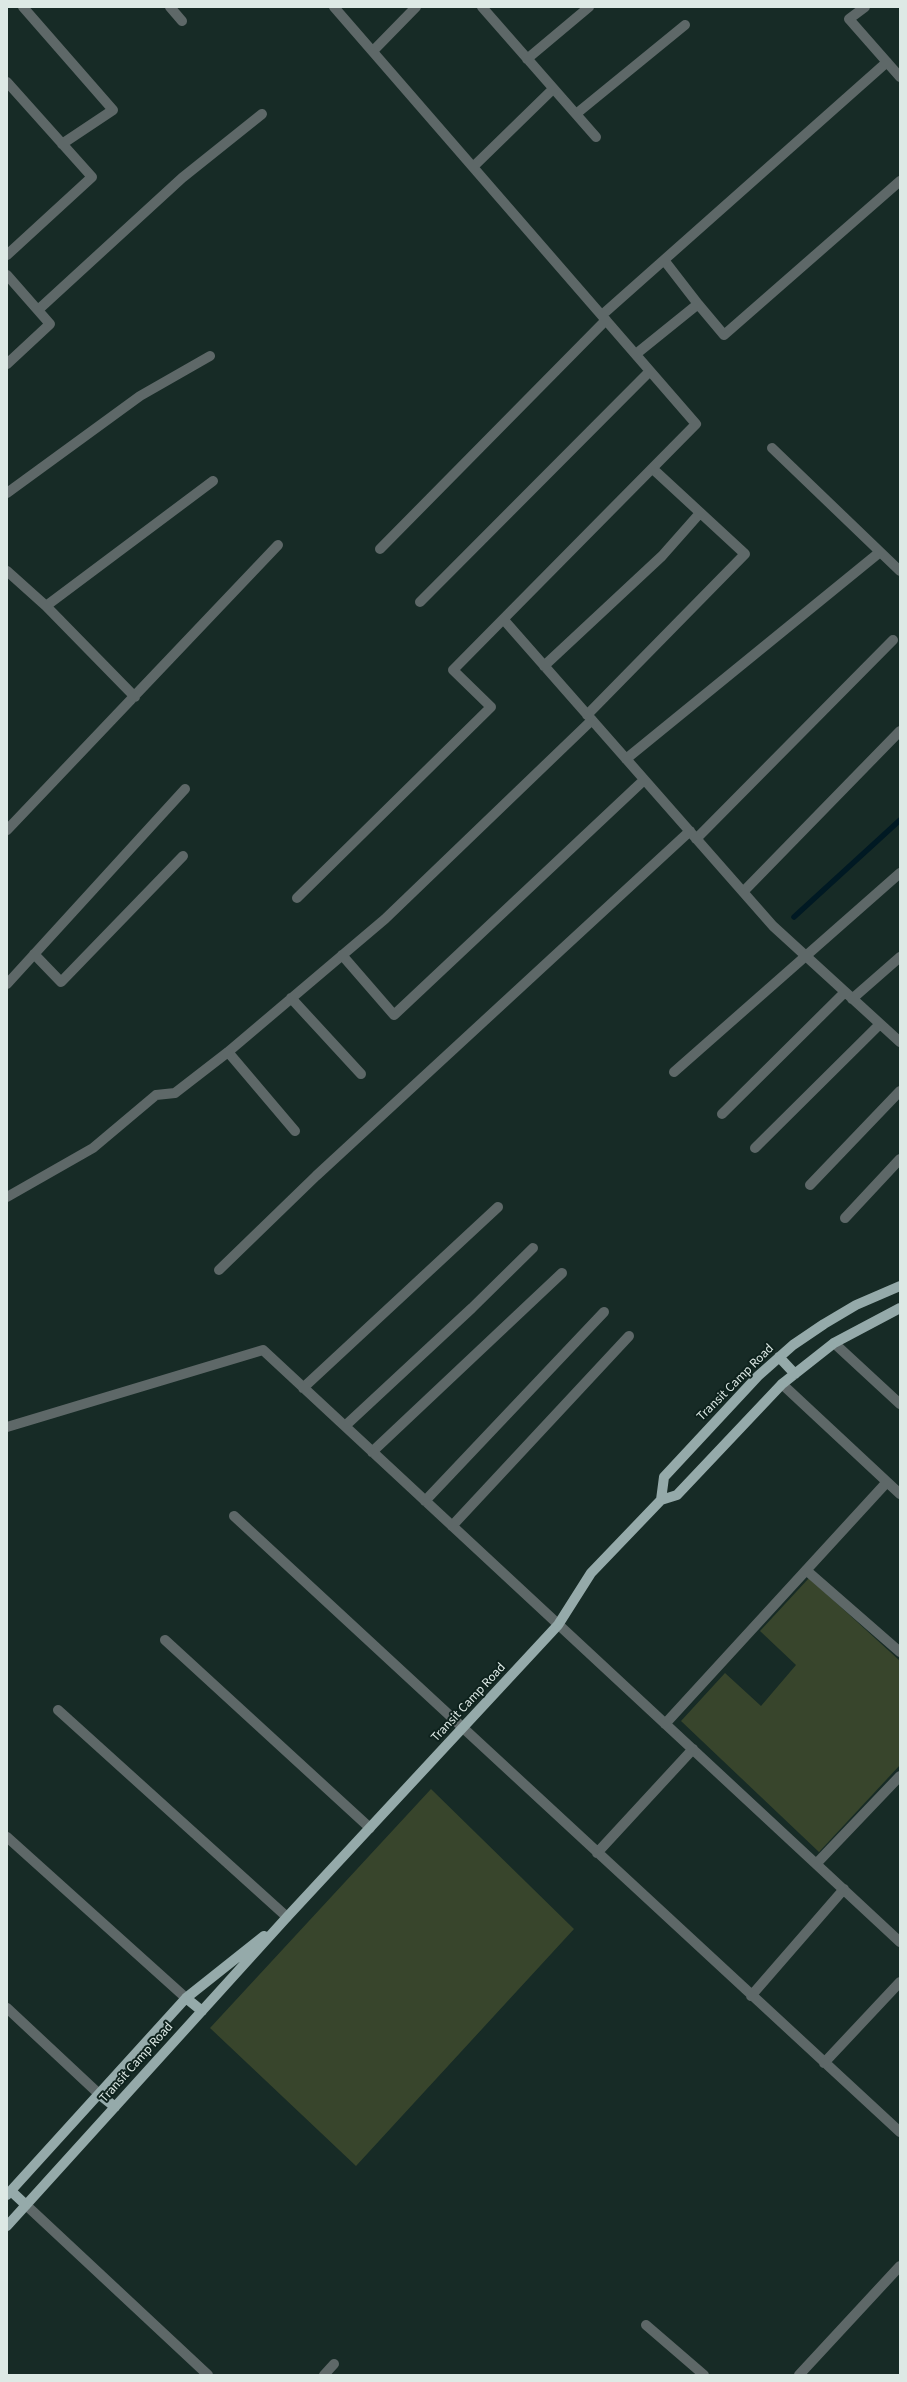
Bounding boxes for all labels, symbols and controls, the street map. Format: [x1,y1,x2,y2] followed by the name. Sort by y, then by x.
[694,1341,778,1425] street label: Transit Camp Road
[428,1660,510,1746] street label: Transit Camp Road
[97,2020,177,2106] street label: Transit Camp Road

